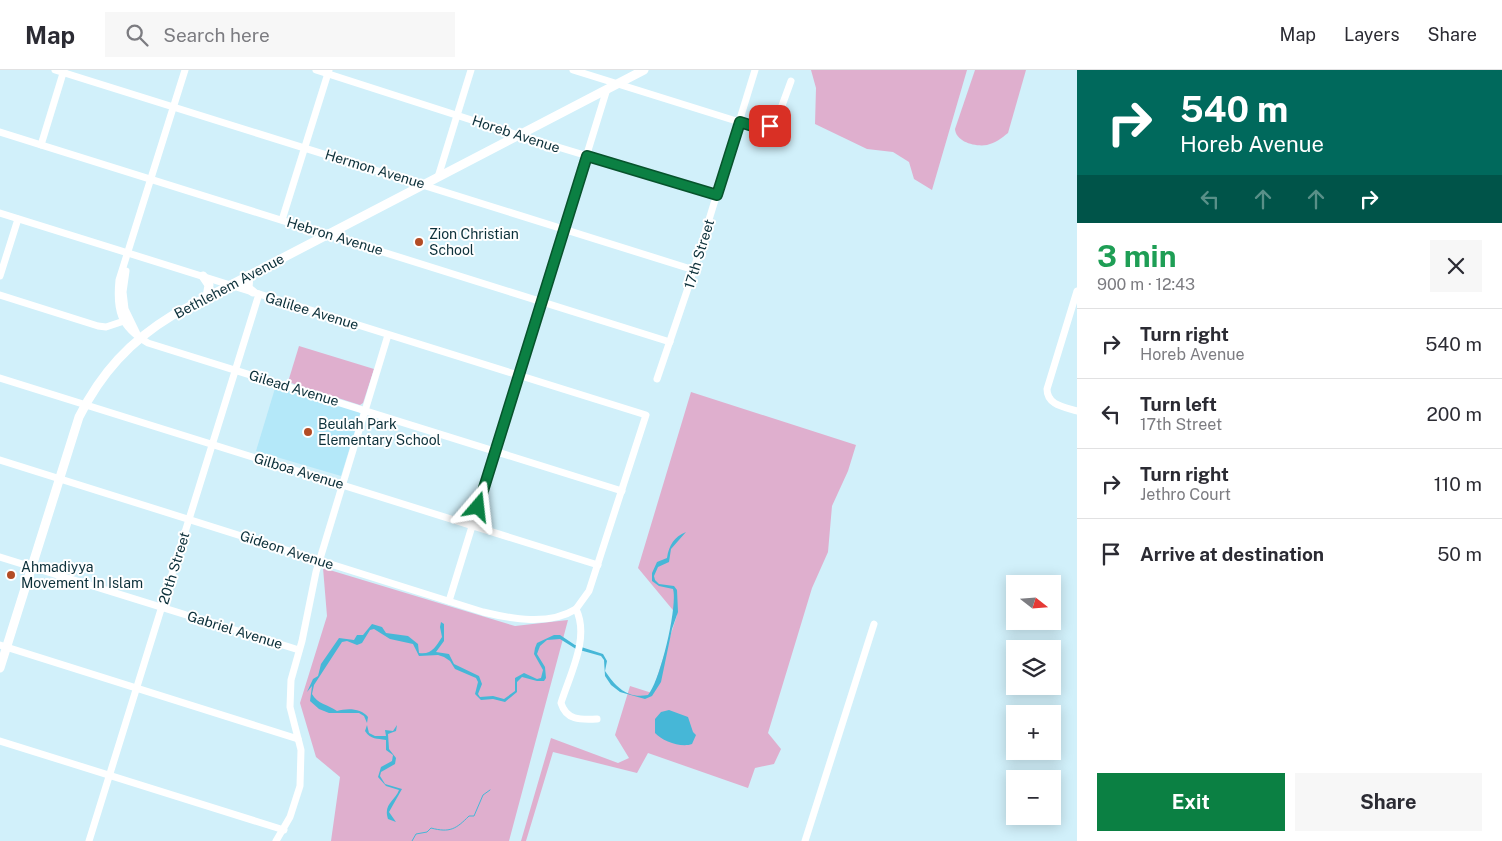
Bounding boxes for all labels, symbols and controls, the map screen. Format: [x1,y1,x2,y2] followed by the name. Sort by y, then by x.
[105,12,455,57] search box
[25,21,75,49] text: Map
[123,21,151,49] icon: search
[163,24,270,46] text: Search here
[1280,24,1316,45] text: Map
[1344,24,1400,45] text: Layers
[1428,24,1477,45] text: Share
[1180,89,1288,130] text: 540 m
[1097,90,1162,155] icon: right
[749,105,791,147] pin
[470,112,562,156] street label: Horeb Avenue
[756,112,784,140] icon: arrive
[1180,131,1324,157] text: Horeb Avenue
[323,146,427,192] street label: Hermon Avenue
[1196,185,1224,213] icon: left
[1249,185,1277,213] icon: ahead
[1302,185,1330,213] icon: ahead
[1355,185,1383,213] icon: right
[285,214,385,258] street label: Hebron Avenue
[681,217,717,291] street label: 17th Street
[429,226,519,258] place label: Zion Christian School
[413,236,425,248] marker: Zion Christian School
[1097,238,1176,274] text: 3 min
[1430,240,1482,292] button: close
[171,250,287,322] street label: Bethlehem Avenue
[1097,275,1195,294] text: 900 m · 12:43
[263,289,361,333] street label: Galilee Avenue
[1140,323,1229,345] text: Turn right
[1097,330,1125,358] icon: right
[1425,333,1482,355] text: 540 m
[1140,345,1245,364] text: Horeb Avenue
[247,367,341,409] street label: Gilead Avenue
[1140,393,1217,415] text: Turn left
[1097,400,1125,428] icon: left
[1426,403,1482,425] text: 200 m
[1140,415,1222,434] text: 17th Street
[318,416,441,448] place label: Beulah Park Elementary School
[302,426,314,438] marker: Beulah Park Elementary School
[252,450,346,492] street label: Gilboa Avenue
[1140,463,1229,485] text: Turn right
[1097,470,1125,498] icon: right
[1434,473,1482,495] text: 110 m
[451,480,503,532] position arrow
[1140,485,1231,504] text: Jethro Court
[238,527,336,573] street label: Gideon Avenue
[155,530,193,606] street label: 20th Street
[1097,540,1125,568] icon: arrive
[1140,543,1324,565] text: Arrive at destination
[1437,543,1482,565] text: 50 m
[21,559,143,591] place label: Ahmadiyya Movement In Islam
[5,569,17,581] marker: Ahmadiyya Movement In Islam
[1006,575,1061,630] north arrow
[1006,575,1061,825] map controls
[185,608,285,652] street label: Gabriel Avenue
[1006,640,1061,695] button: layers
[1006,705,1061,760] button: +
[1006,770,1061,825] button: −
[1097,773,1285,831] button: Exit
[1295,773,1482,831] button: Share

